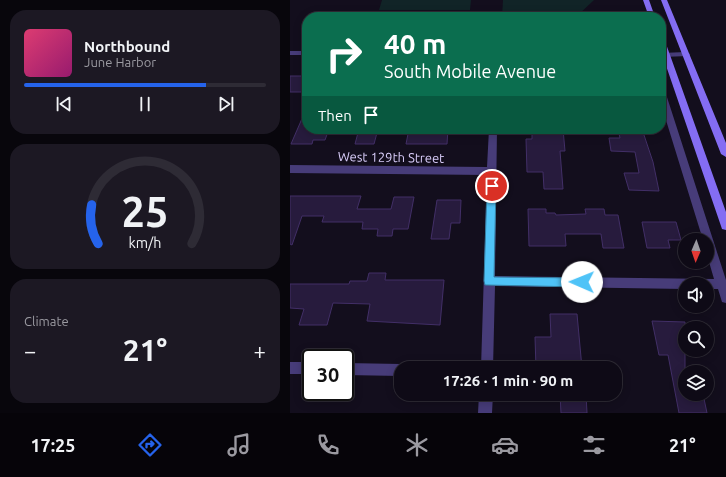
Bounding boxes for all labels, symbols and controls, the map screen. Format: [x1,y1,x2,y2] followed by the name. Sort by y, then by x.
[318,28,370,80] icon: right
[384,28,446,59] text: 40 m
[84,38,170,55] text: Northbound
[84,55,156,69] text: June Harbor
[384,61,556,81] text: South Mobile Avenue
[53,93,75,115] icon: previous
[134,93,156,115] icon: pause
[215,93,237,115] icon: next
[360,104,382,126] icon: arrive
[318,107,352,124] text: Then
[338,149,444,165] street label: West 129th Street
[475,169,509,203] pin
[481,175,503,197] icon: arrive
[122,188,168,235] text: 25
[678,233,714,269] north arrow
[678,233,714,401] map controls
[129,235,161,251] text: km/h
[561,261,603,303] position arrow
[678,277,714,313] button: sound
[24,314,69,328] text: Climate
[678,321,714,357] button: search
[123,333,167,367] text: 21°
[24,338,36,363] text: −
[254,338,266,363] text: +
[302,349,354,401] speed limit sign: 30
[678,365,714,401] button: layers
[443,372,573,389] text: 17:26 · 1 min · 90 m
[136,431,164,459] icon: directions
[225,431,253,459] icon: music
[314,431,342,459] icon: phone
[403,431,431,459] icon: climate
[491,431,519,459] icon: car
[580,431,608,459] icon: filters
[30,435,75,455] text: 17:25
[669,435,696,455] text: 21°

